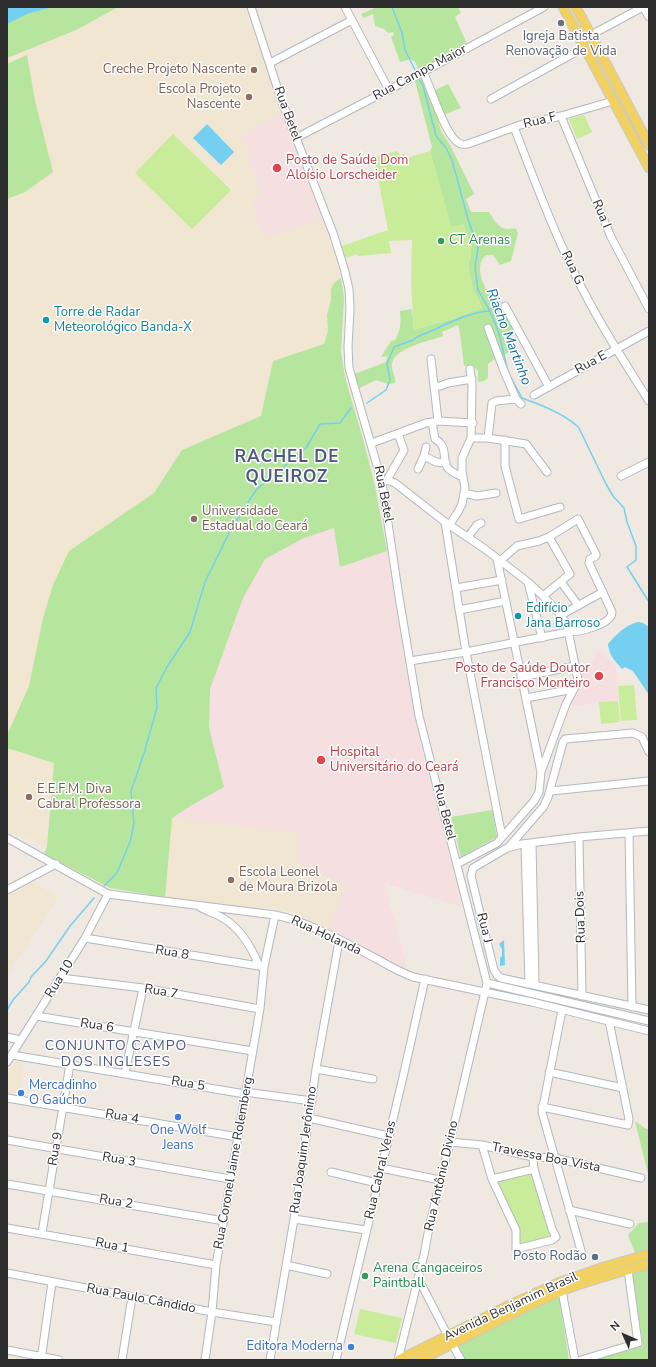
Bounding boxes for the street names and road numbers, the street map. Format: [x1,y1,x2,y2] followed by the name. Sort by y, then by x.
[371,42,469,104] street label: Rua Campo Maior
[270,84,304,144] street label: Rua Betel
[522,109,558,133] street label: Rua F
[588,197,614,231] street label: Rua I
[557,249,587,287] street label: Rua G
[572,348,610,378] street label: Rua E
[370,464,396,524] street label: Rua Betel
[430,782,458,842] street label: Rua Betel
[572,891,590,943] street label: Rua Dois
[473,911,495,945] street label: Rua J
[288,913,364,959] street label: Rua Holanda
[154,942,190,964] street label: Rua 8
[42,957,78,1001] street label: Rua 10
[143,981,179,1003] street label: Rua 7
[79,1016,115,1036] street label: Rua 6
[170,1073,206,1095] street label: Rua 5
[211,1076,257,1250] street label: Rua Coronel Jaime Rolemberg
[287,1085,321,1215] street label: Rua Joaquim Jerônimo
[104,1106,140,1128] street label: Rua 4
[362,1119,400,1221] street label: Rua Cabral Veras
[422,1119,462,1233] street label: Rua Antônio Divino
[45,1131,67,1167] street label: Rua 9
[490,1140,602,1176] street label: Travessa Boa Vista
[101,1149,137,1171] street label: Rua 3
[98,1191,134,1213] street label: Rua 2
[94,1235,130,1257] street label: Rua 1
[442,1269,580,1345] street label: Avenida Benjamim Brasil
[85,1281,197,1317] street label: Rua Paulo Cândido

